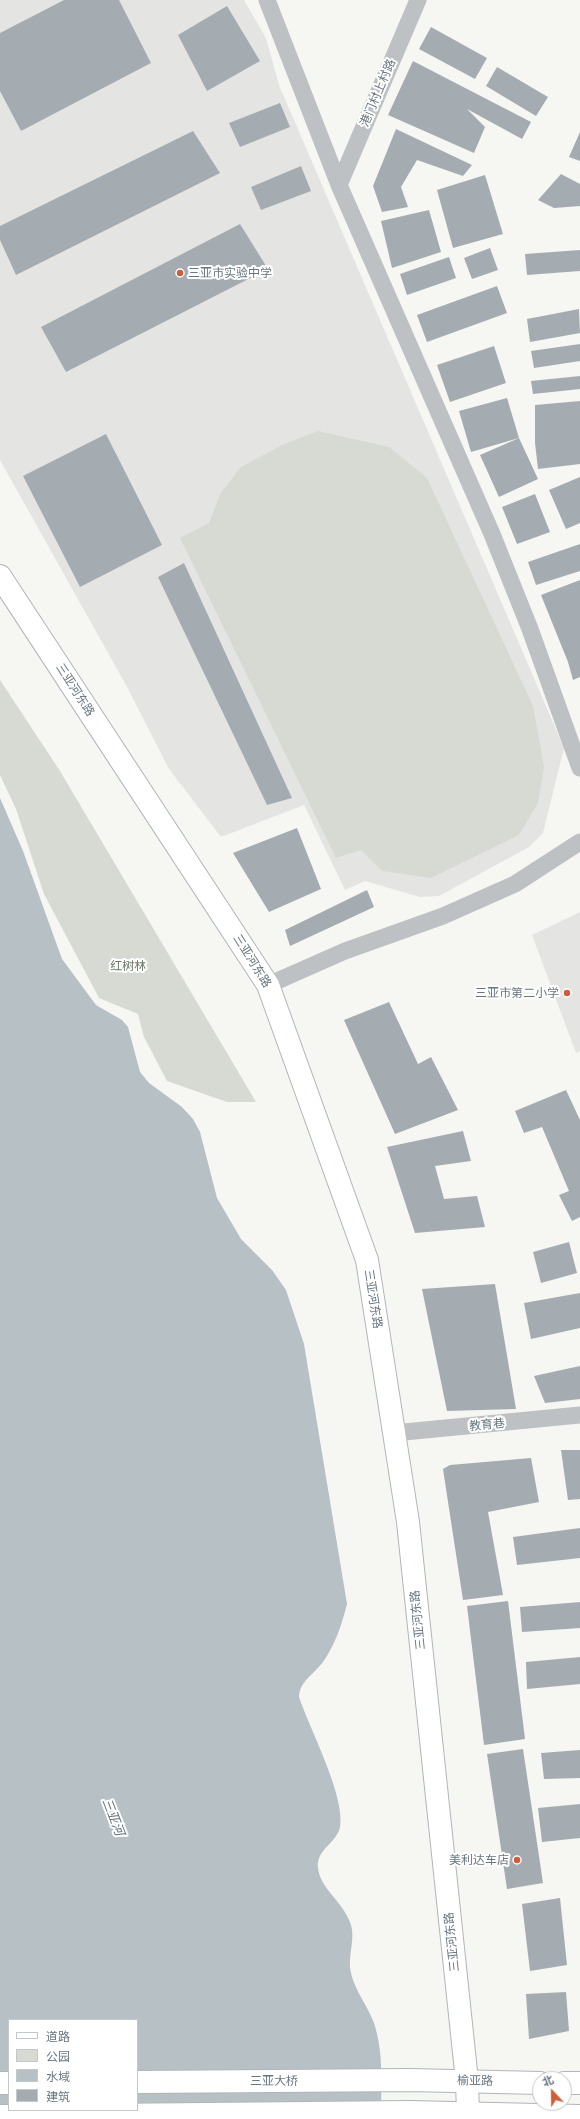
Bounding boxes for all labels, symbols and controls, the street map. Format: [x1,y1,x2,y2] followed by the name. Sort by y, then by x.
[357,57,399,129] street label: 港门村上村路
[188,266,272,280] place label: 三亚市实验中学
[175,268,185,278] marker: 三亚市实验中学
[53,661,97,719] street label: 三亚河东路
[230,932,274,990] street label: 三亚河东路
[110,959,146,973] park label: 红树林
[475,986,559,1000] place label: 三亚市第二小学
[562,988,572,998] marker: 三亚市第二小学
[361,1268,385,1330] street label: 三亚河东路
[468,1416,506,1434] street label: 教育巷
[408,1589,428,1651] street label: 三亚河东路
[99,1796,127,1838] water label: 三亚河
[449,1853,509,1867] place label: 美利达车店
[512,1855,522,1865] marker: 美利达车店
[442,1911,462,1973] street label: 三亚河东路
[8,2019,138,2111] legend
[46,2029,70,2044] text: 道路
[46,2049,70,2064] text: 公园
[46,2069,70,2084] text: 水域
[532,2071,572,2111] north arrow
[540,2072,556,2089] text: 北
[457,2073,493,2089] street label: 榆亚路
[250,2074,298,2088] street label: 三亚大桥
[46,2089,70,2104] text: 建筑

